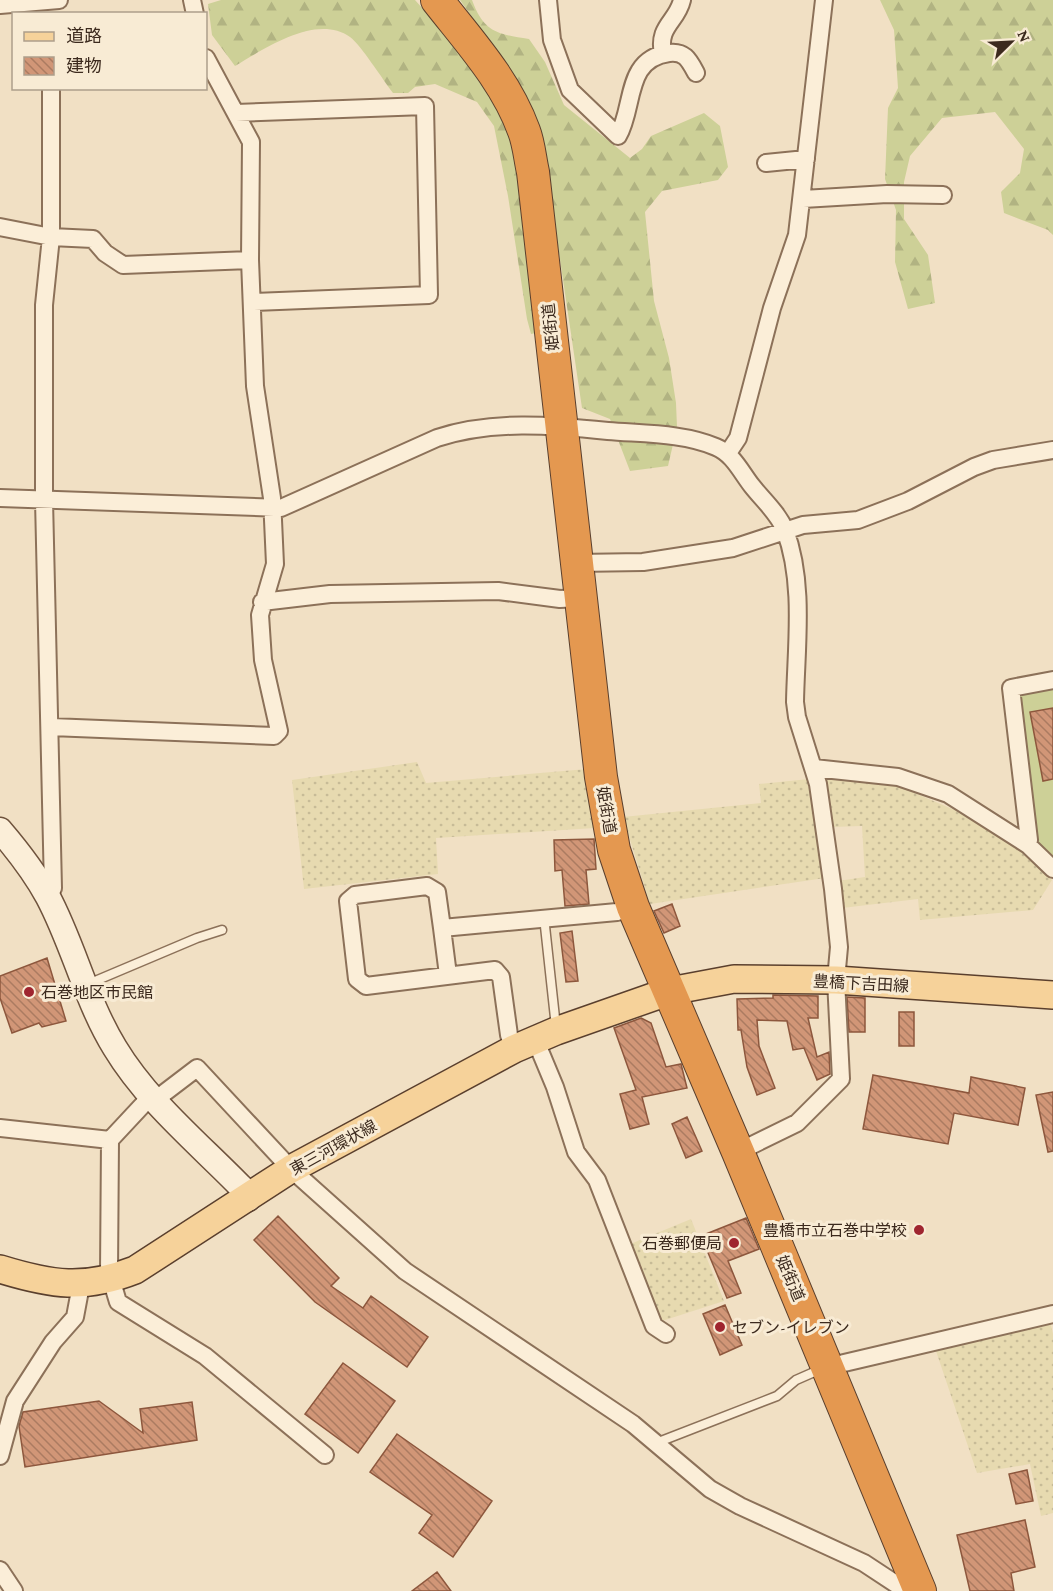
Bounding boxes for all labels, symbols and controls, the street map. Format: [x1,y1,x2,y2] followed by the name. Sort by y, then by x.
[12,12,207,90] legend
[981,12,1041,72] north arrow
[66,26,102,46] text: 道路
[1014,28,1034,45] text: N
[66,56,102,76] text: 建物
[540,302,561,352] street label: 姫街道
[594,785,619,835] street label: 姫街道
[813,972,909,995] street label: 豊橋下吉田線
[41,984,153,1001] place label: 石巻地区市民館
[22,985,36,999] marker: 石巻地区市民館
[287,1117,379,1178] street label: 東三河環状線
[763,1222,907,1239] place label: 豊橋市立石巻中学校
[912,1223,926,1237] marker: 豊橋市立石巻中学校
[642,1235,722,1252] place label: 石巻郵便局
[727,1236,741,1250] marker: 石巻郵便局
[773,1253,808,1304] street label: 姫街道
[732,1319,850,1336] place label: セブン-イレブン
[713,1320,727,1334] marker: セブン-イレブン

